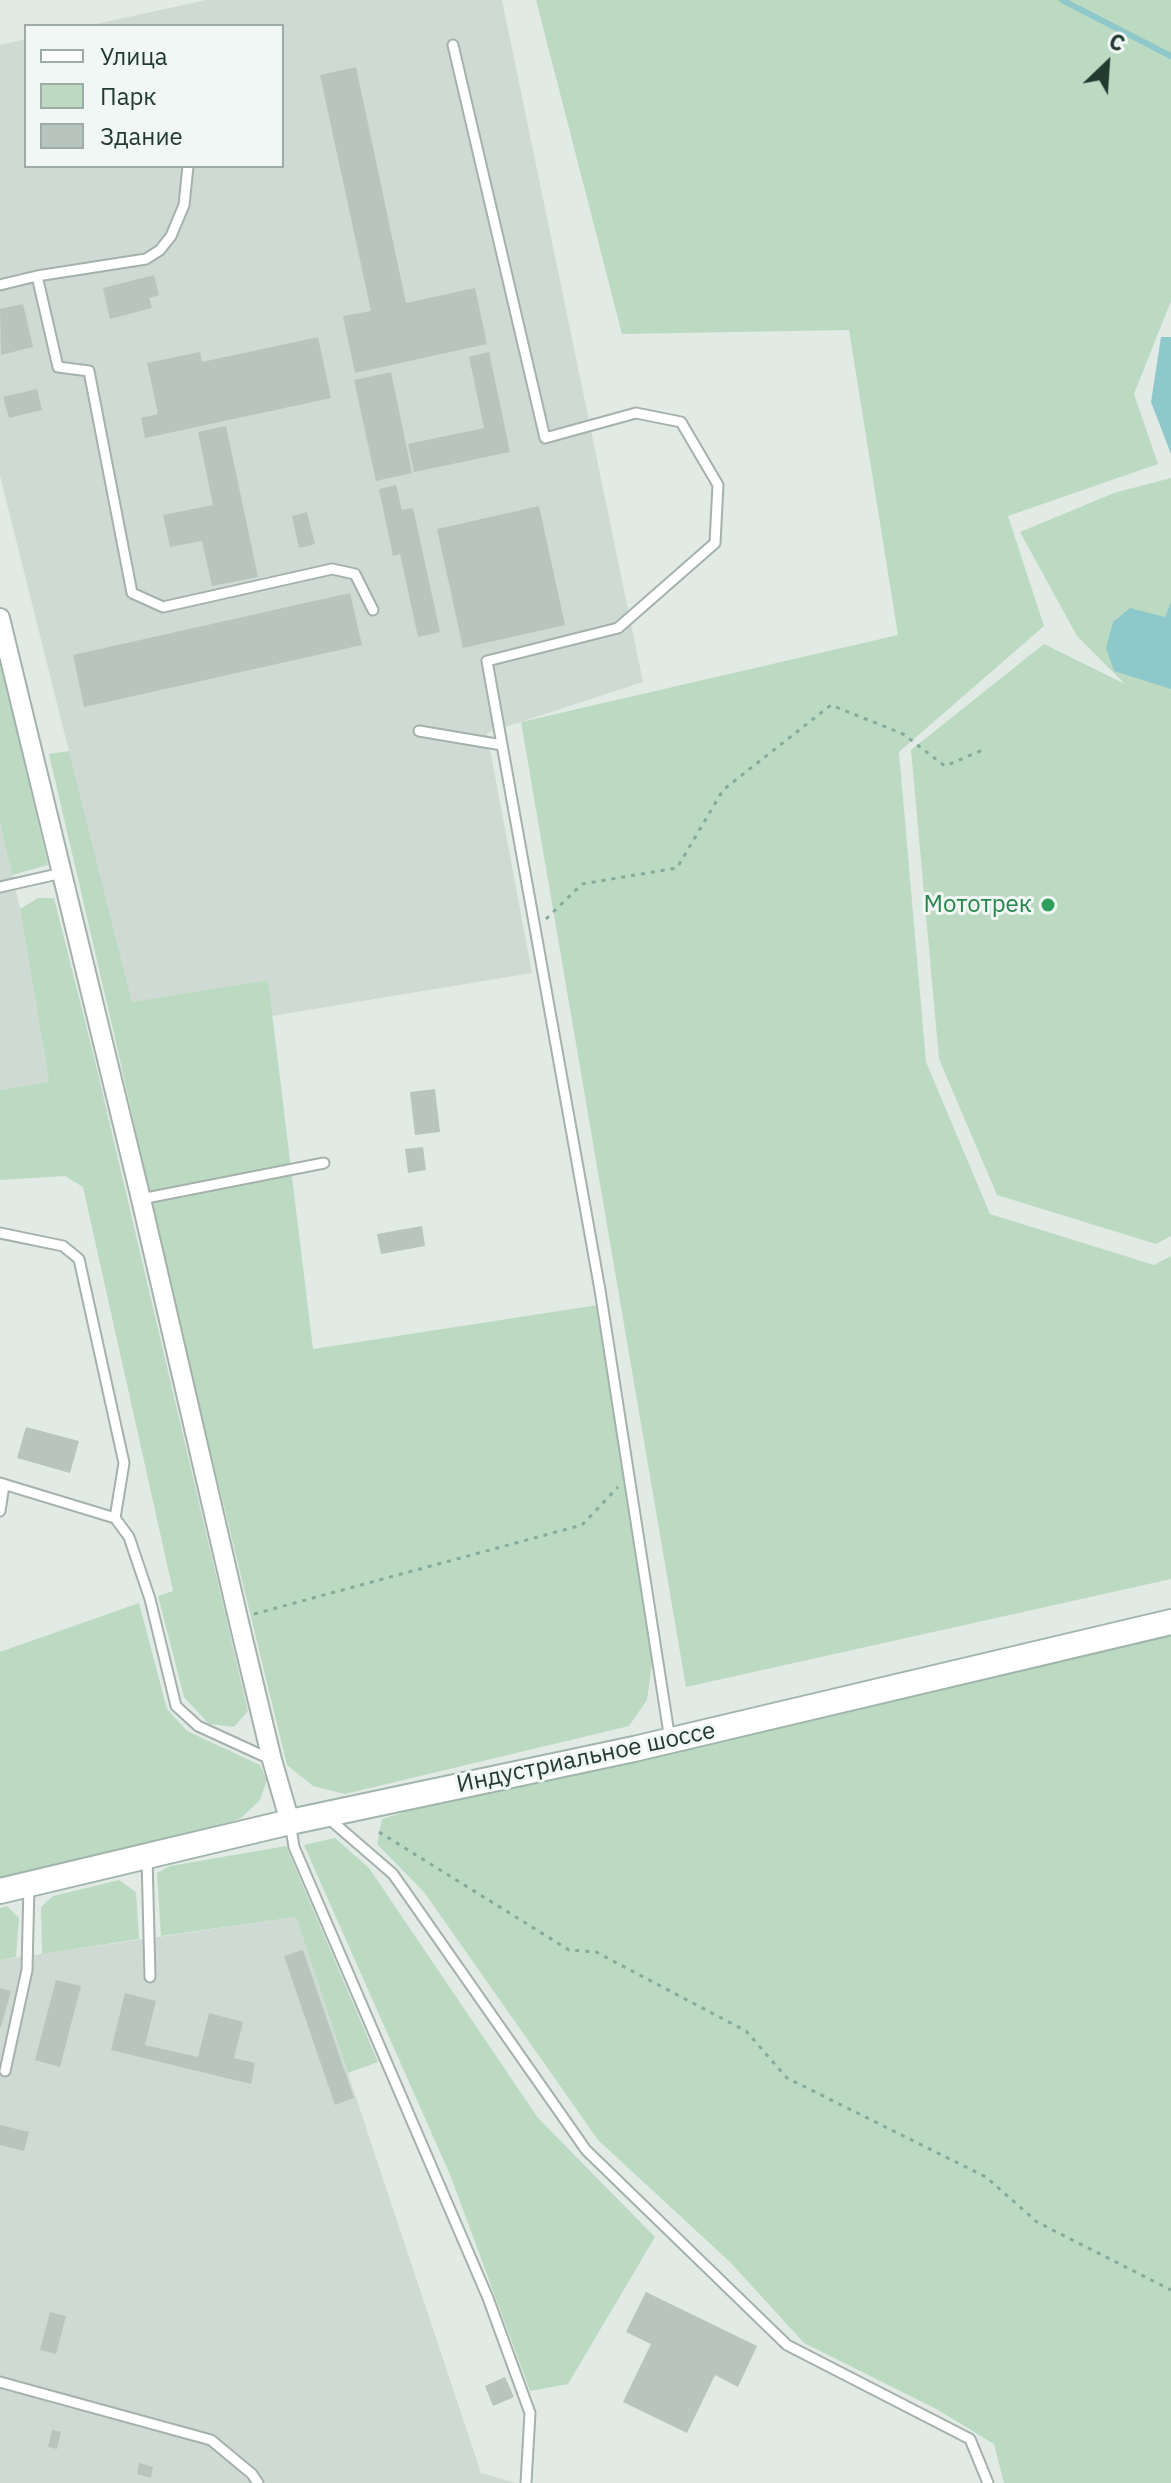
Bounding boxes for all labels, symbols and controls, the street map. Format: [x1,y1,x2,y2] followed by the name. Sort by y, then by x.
[24,24,284,168] legend
[1067,24,1147,104] north arrow
[1105,26,1130,58] text: С
[100,40,168,72] text: Улица
[100,80,157,112] text: Парк
[100,120,183,152] text: Здание
[924,891,1032,919] place label: Мототрек
[1039,896,1057,914] marker: Мототрек
[454,1717,718,1799] street label: Индустриальное шоссе

